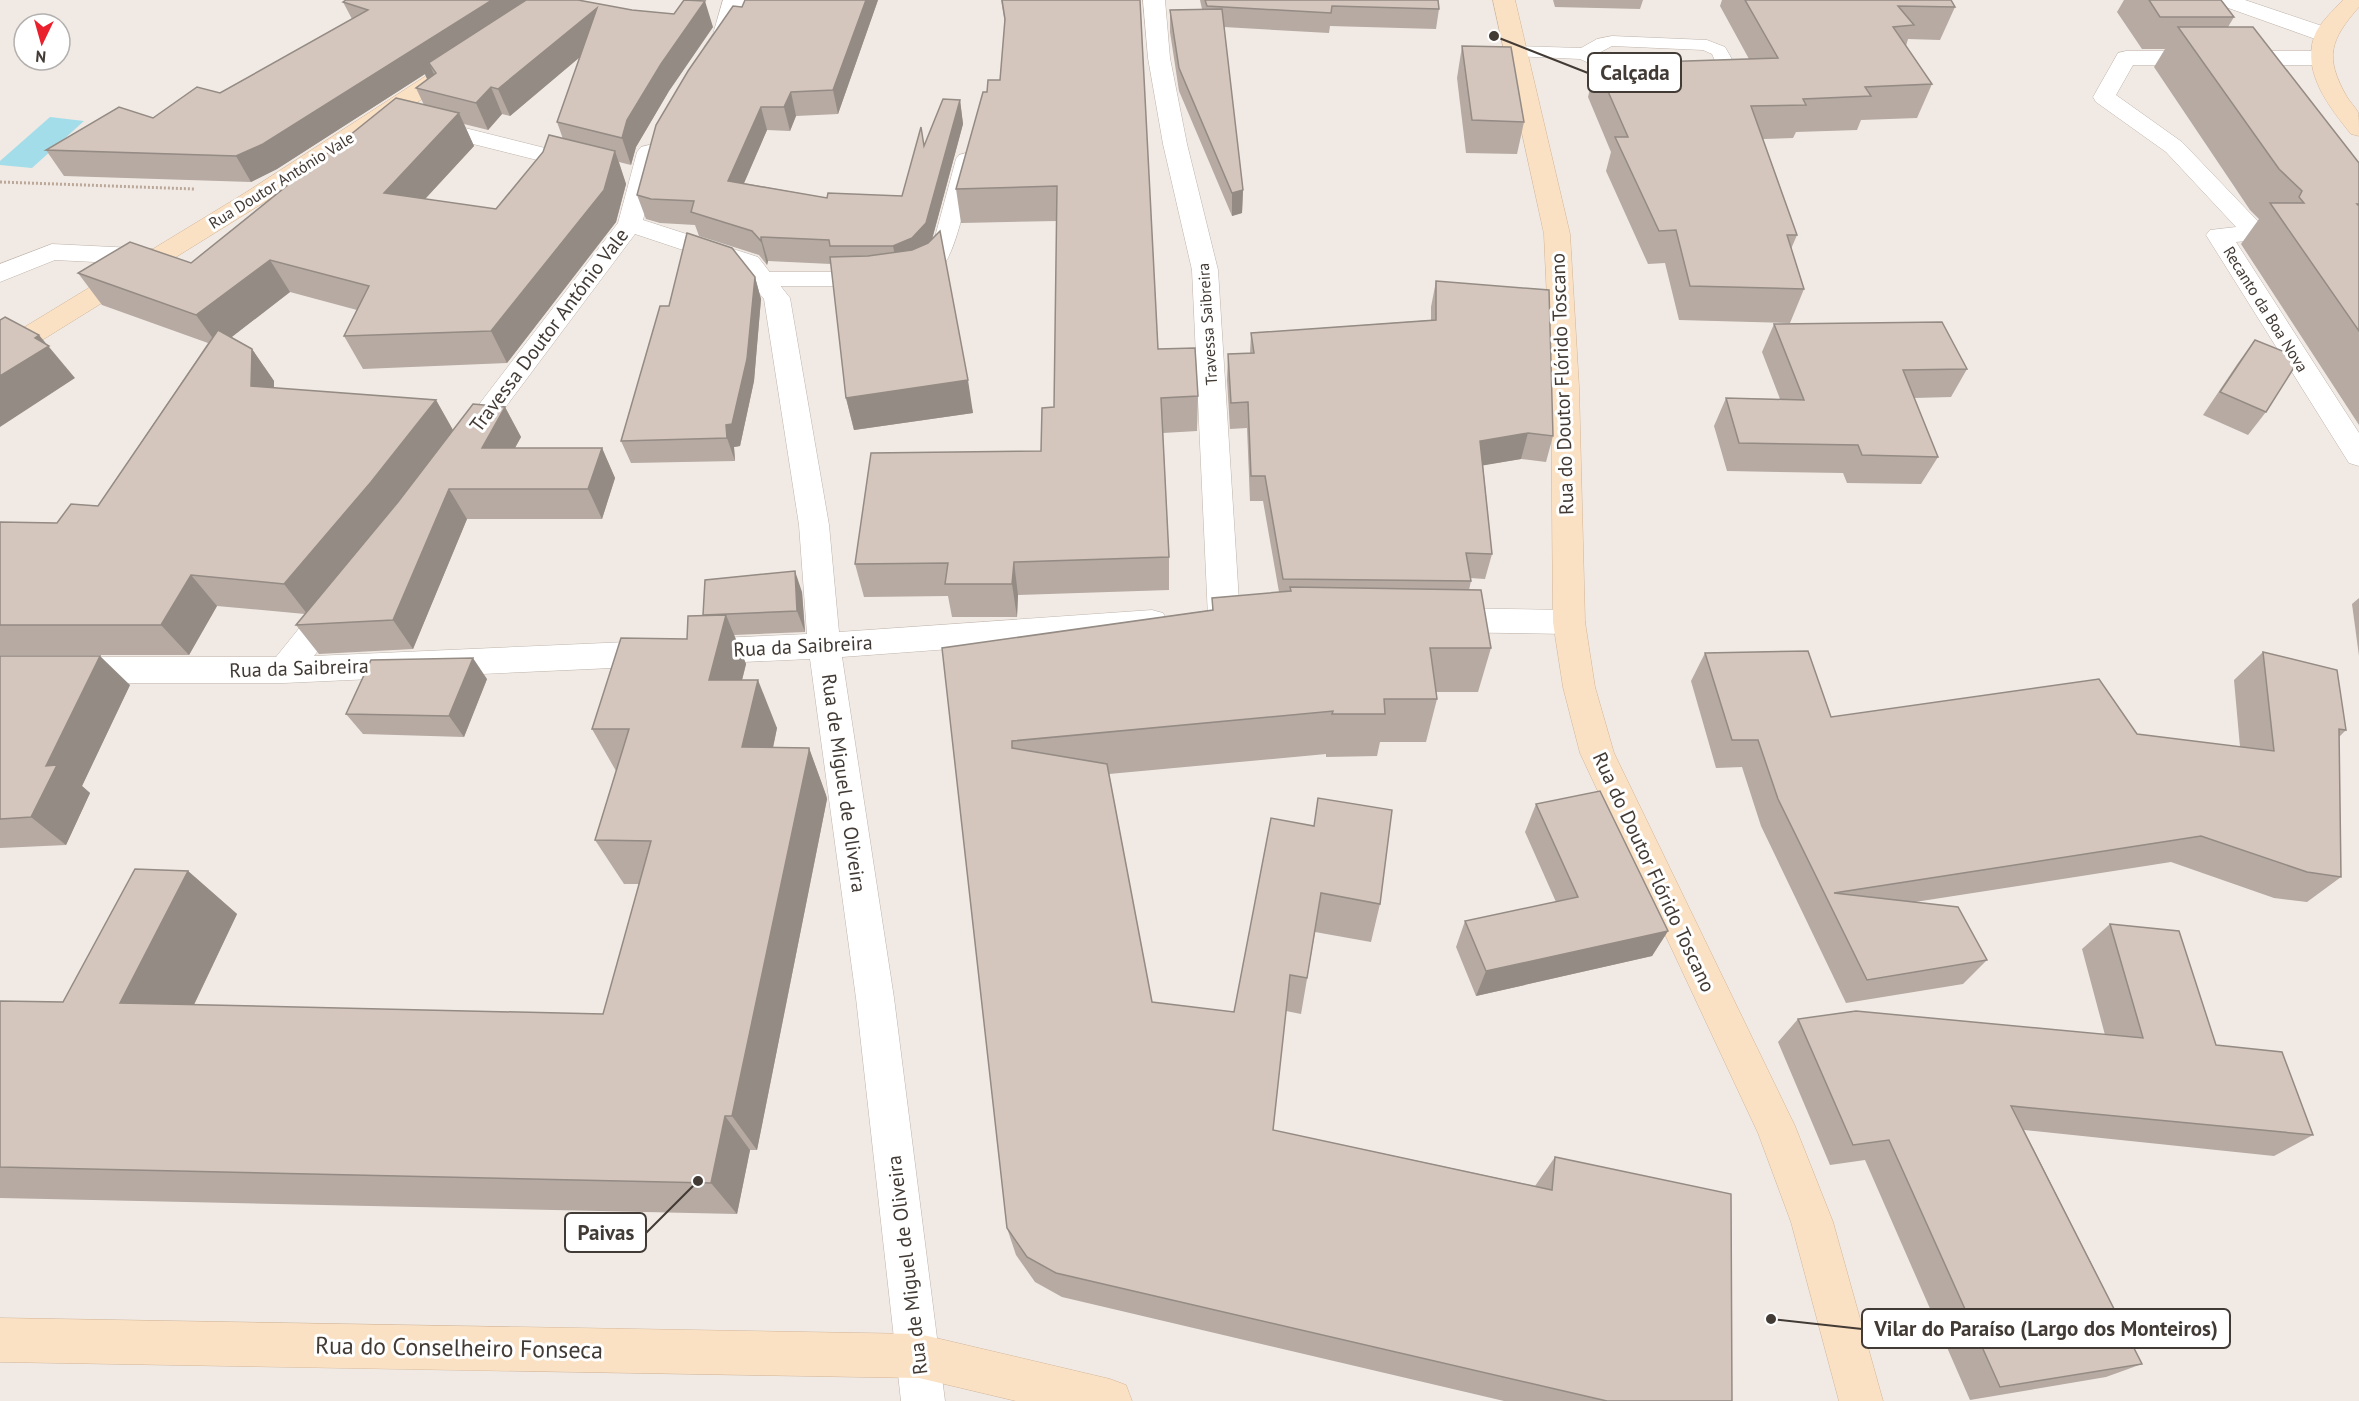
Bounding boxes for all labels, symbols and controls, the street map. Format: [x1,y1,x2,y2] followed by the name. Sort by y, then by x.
[12,12,72,72] north arrow
[35,47,47,67] text: N
[1588,53,1681,92] callout: Calçada
[1600,59,1670,86] text: Calçada
[205,127,357,233] street label: Rua Doutor António Vale
[464,223,634,437] street label: Travessa Doutor António Vale
[2219,242,2313,376] street label: Recanto da Boa Nova
[1544,253,1580,515] street label: Rua do Doutor Flórido Toscano
[1193,262,1221,386] street label: Travessa Saibreira
[733,629,873,663] street label: Rua da Saibreira
[229,653,369,683] street label: Rua da Saibreira
[816,672,872,894] street label: Rua de Miguel de Oliveira
[1587,748,1721,996] street label: Rua do Doutor Flórido Toscano
[881,1154,933,1376] street label: Rua de Miguel de Oliveira
[565,1213,646,1252] callout: Paivas
[578,1219,635,1246] text: Paivas
[1862,1309,2230,1348] callout: Vilar do Paraíso (Largo dos Monteiros)
[1873,1315,2218,1342] text: Vilar do Paraíso (Largo dos Monteiros)
[315,1329,603,1366] street label: Rua do Conselheiro Fonseca

